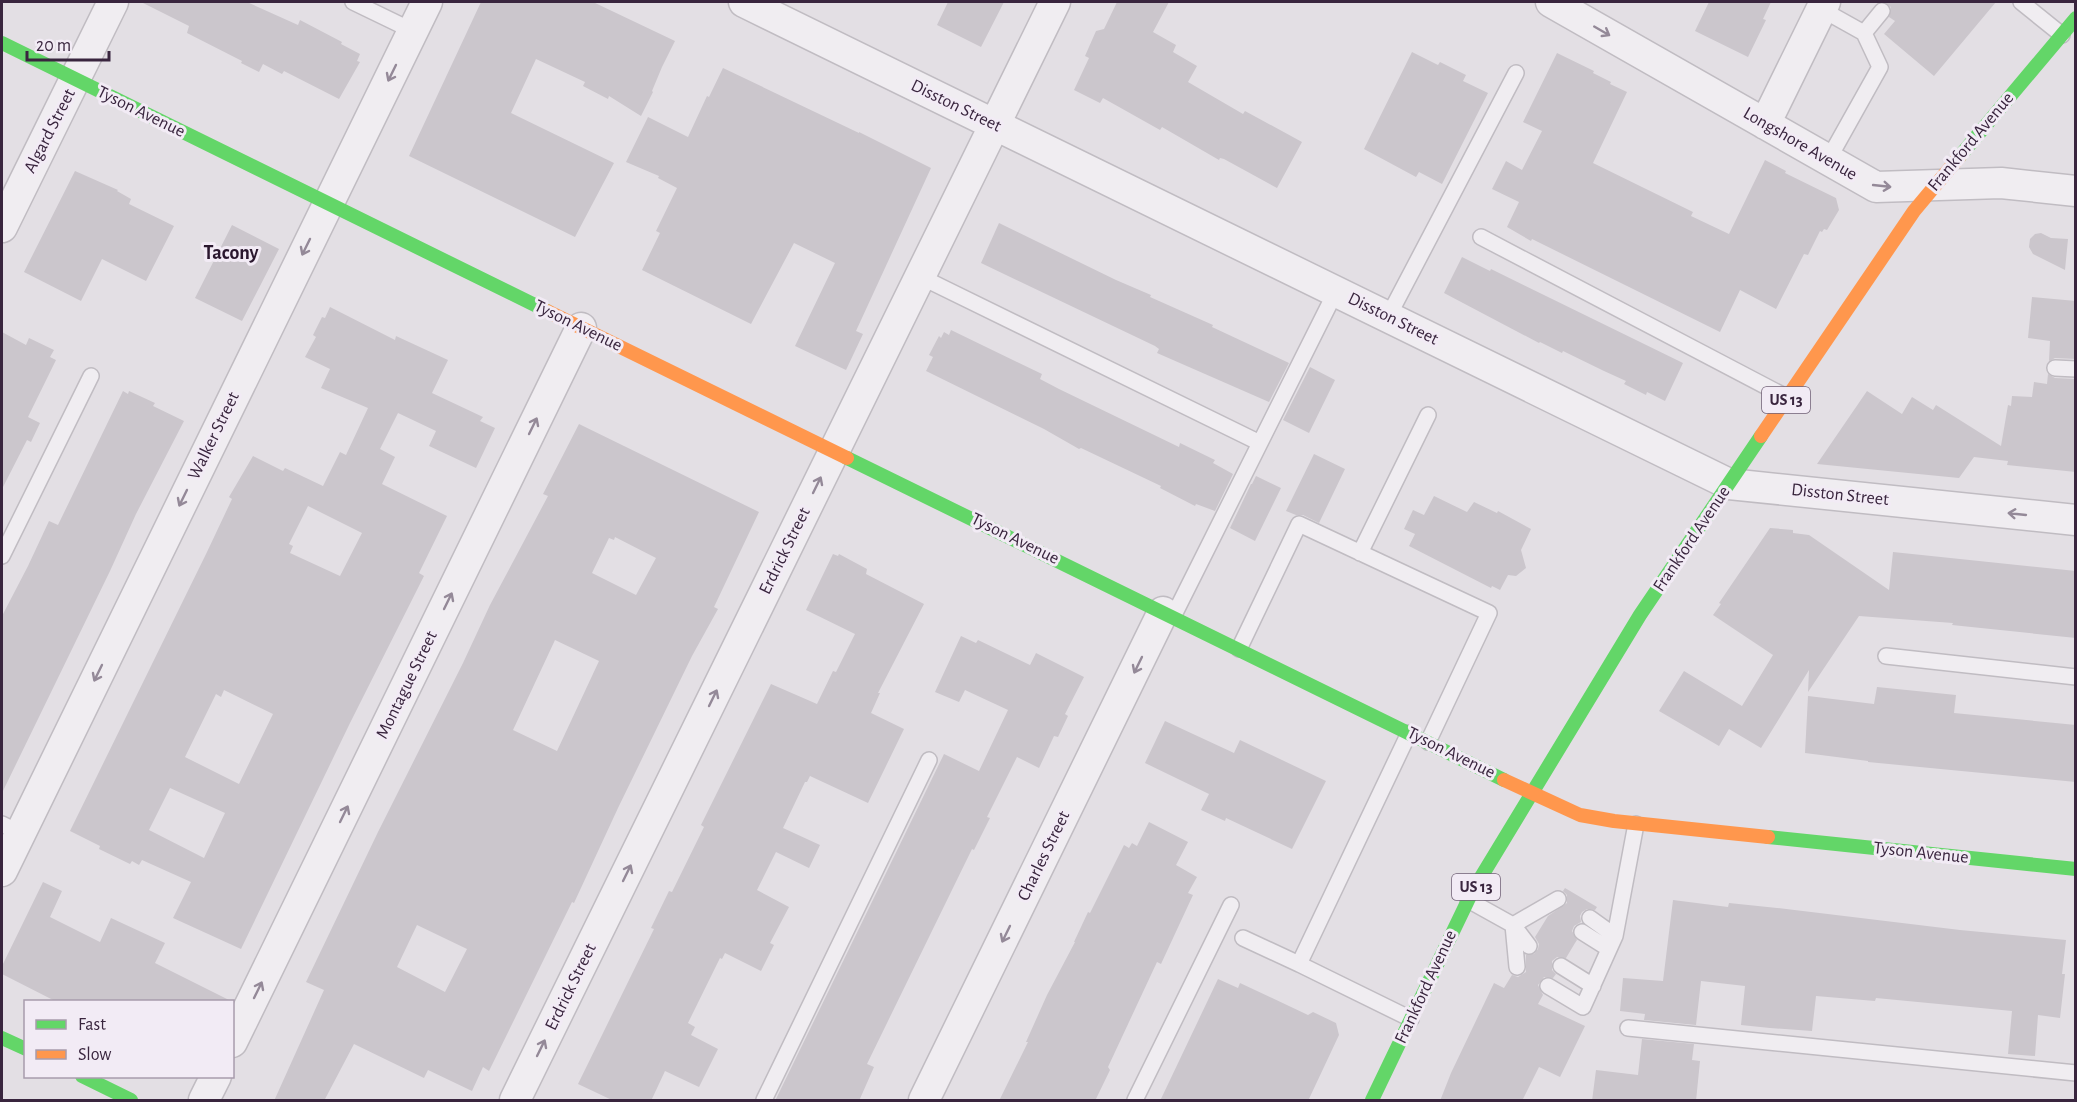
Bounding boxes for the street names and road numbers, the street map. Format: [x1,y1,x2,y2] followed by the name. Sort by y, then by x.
[908,76,1004,136] street label: Disston Street
[94,83,188,141] street label: Tyson Avenue
[21,86,79,176] street label: Algard Street
[1925,89,2017,195] street label: Frankford Avenue
[1740,104,1860,184] street label: Longshore Avenue
[1345,289,1441,349] street label: Disston Street
[531,297,625,355] street label: Tyson Avenue
[1762,387,1810,413] road number: US 13
[185,389,243,483] street label: Walker Street
[1790,481,1890,509] street label: Disston Street
[1650,483,1734,595] street label: Frankford Avenue
[756,504,814,597] street label: Erdrick Street
[968,510,1062,568] street label: Tyson Avenue
[373,628,441,742] street label: Montague Street
[1404,724,1498,782] street label: Tyson Avenue
[1015,808,1074,904] street label: Charles Street
[1873,839,1969,867] street label: Tyson Avenue
[1452,874,1500,900] road number: US 13
[1392,928,1460,1046] street label: Frankford Avenue
[542,940,600,1033] street label: Erdrick Street

